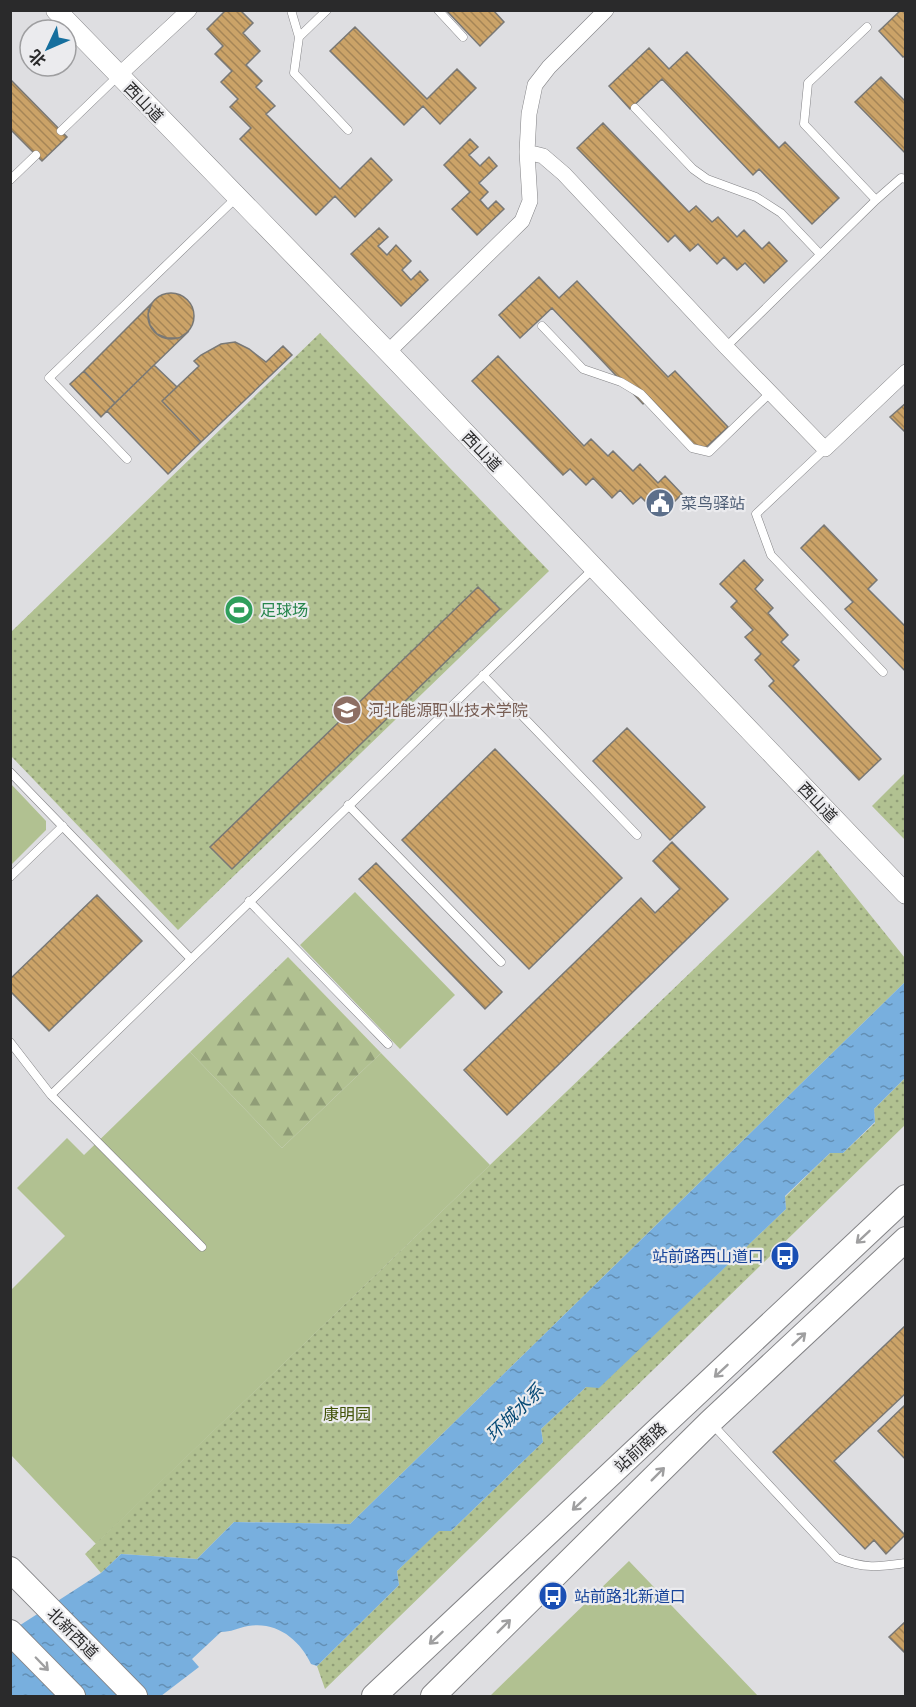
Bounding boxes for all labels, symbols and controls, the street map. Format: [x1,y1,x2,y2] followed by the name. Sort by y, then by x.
[18,18,78,78] north arrow
[25,46,50,70] text: 北
[120,78,167,126] street label: 西山道
[458,427,505,475] street label: 西山道
[644,487,676,519] public building icon: 菜鸟驿站
[681,494,745,513] place label: 菜鸟驿站
[223,594,255,626] sports icon: 足球场
[260,601,308,620] place label: 足球场
[331,694,363,726] school or university icon: 河北能源职业技术学院
[368,701,528,720] place label: 河北能源职业技术学院
[794,778,841,826] street label: 西山道
[856,1230,871,1244] one-way arrow
[769,1240,801,1272] bus stop icon: 站前路西山道口
[652,1247,764,1266] place label: 站前路西山道口
[791,1332,806,1346] one-way arrow
[713,1364,728,1378] one-way arrow
[481,1379,549,1446] water label: 环城水系
[323,1405,371,1424] park label: 康明园
[610,1419,670,1476] street label: 站前南路
[650,1466,665,1481] one-way arrow
[571,1497,586,1512] one-way arrow
[537,1580,569,1612] bus stop icon: 站前路北新道口
[574,1587,686,1606] place label: 站前路北新道口
[43,1604,102,1663] street label: 北新西道
[497,1618,512,1633] one-way arrow
[429,1631,444,1645] one-way arrow
[35,1656,49,1671] one-way arrow

